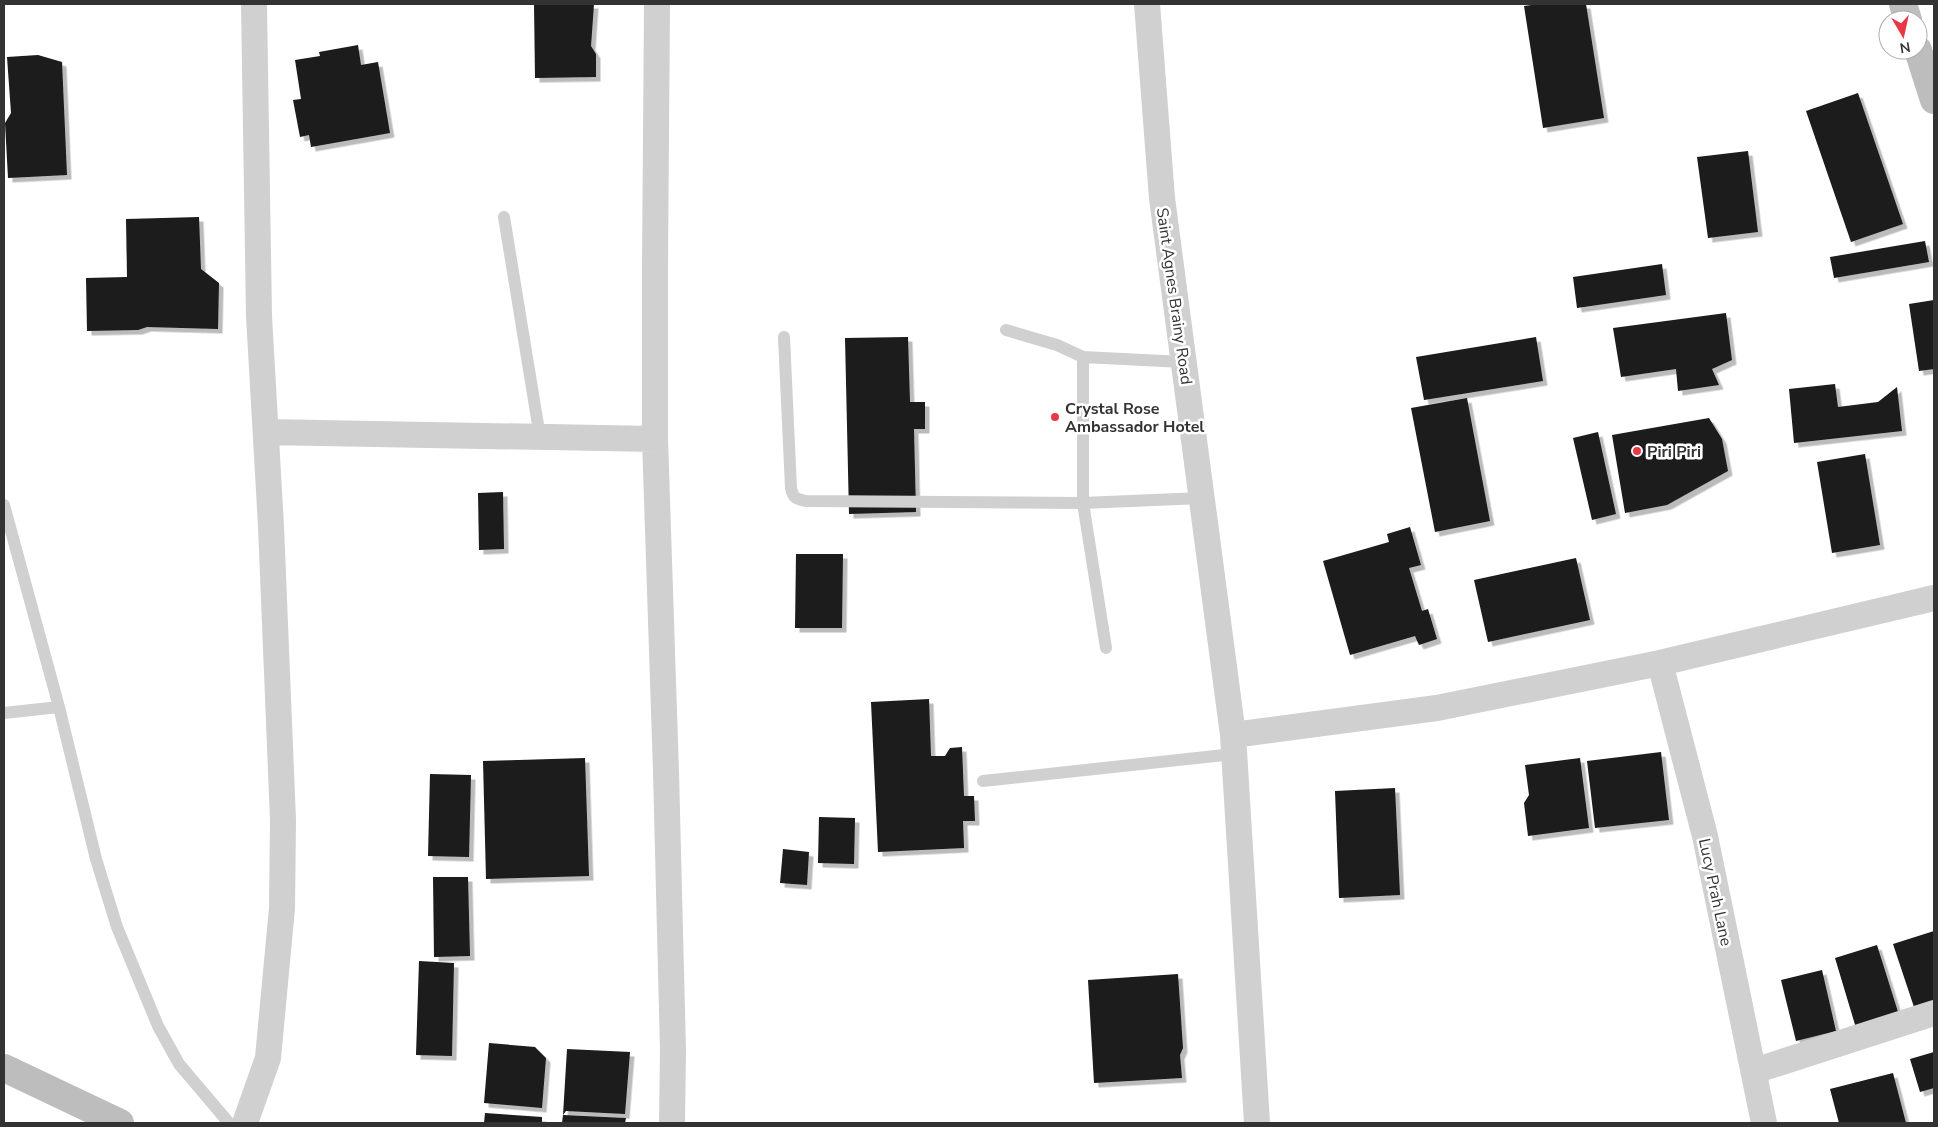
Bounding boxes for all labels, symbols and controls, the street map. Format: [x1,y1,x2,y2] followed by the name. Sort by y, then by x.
[1878,10,1928,60] north arrow
[1898,37,1912,58] text: N
[1151,206,1197,386] street label: Saint Agnes Brainy Road
[1065,398,1204,438] place label: Crystal Rose Ambassador Hotel
[1049,411,1061,423] marker: Crystal Rose Ambassador Hotel
[1647,441,1701,463] place label: Piri Piri
[1631,445,1643,457] marker: Piri Piri
[1693,836,1737,948] street label: Lucy Prah Lane

